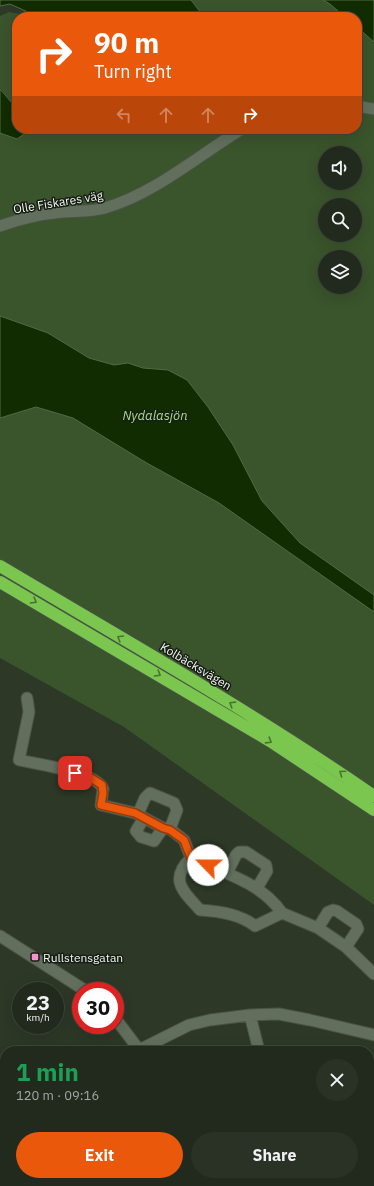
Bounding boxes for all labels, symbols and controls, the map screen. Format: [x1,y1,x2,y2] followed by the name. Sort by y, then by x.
[94,24,159,61] text: 90 m
[28,28,80,80] icon: right
[94,60,172,83] text: Turn right
[113,104,135,126] icon: left
[155,104,177,126] icon: ahead
[197,104,219,126] icon: ahead
[239,104,261,126] icon: right
[318,146,362,294] map controls
[318,146,362,190] button: sound
[12,187,105,217] street label: Olle Fiskares väg
[318,198,362,242] button: search
[318,250,362,294] button: layers
[122,407,188,424] water label: Nydalasjön
[30,597,37,604] one-way arrow
[117,635,124,642] one-way arrow
[158,639,234,693] street label: Kolbäcksvägen
[154,669,161,677] one-way arrow
[229,701,236,709] one-way arrow
[265,736,272,744] one-way arrow
[58,756,92,790] pin
[64,762,86,784] icon: arrive
[339,770,346,778] one-way arrow
[187,844,229,886] position arrow
[43,950,123,965] place label: Rullstensgatan
[30,952,40,962] marker: Rullstensgatan
[72,982,124,1034] speed limit sign: 30
[26,989,50,1016] text: 23
[26,1011,50,1024] text: km/h
[16,1056,79,1088] text: 1 min
[316,1059,358,1101] button: close
[16,1087,99,1104] text: 120 m · 09:16
[16,1132,183,1178] button: Exit
[191,1132,358,1178] button: Share

